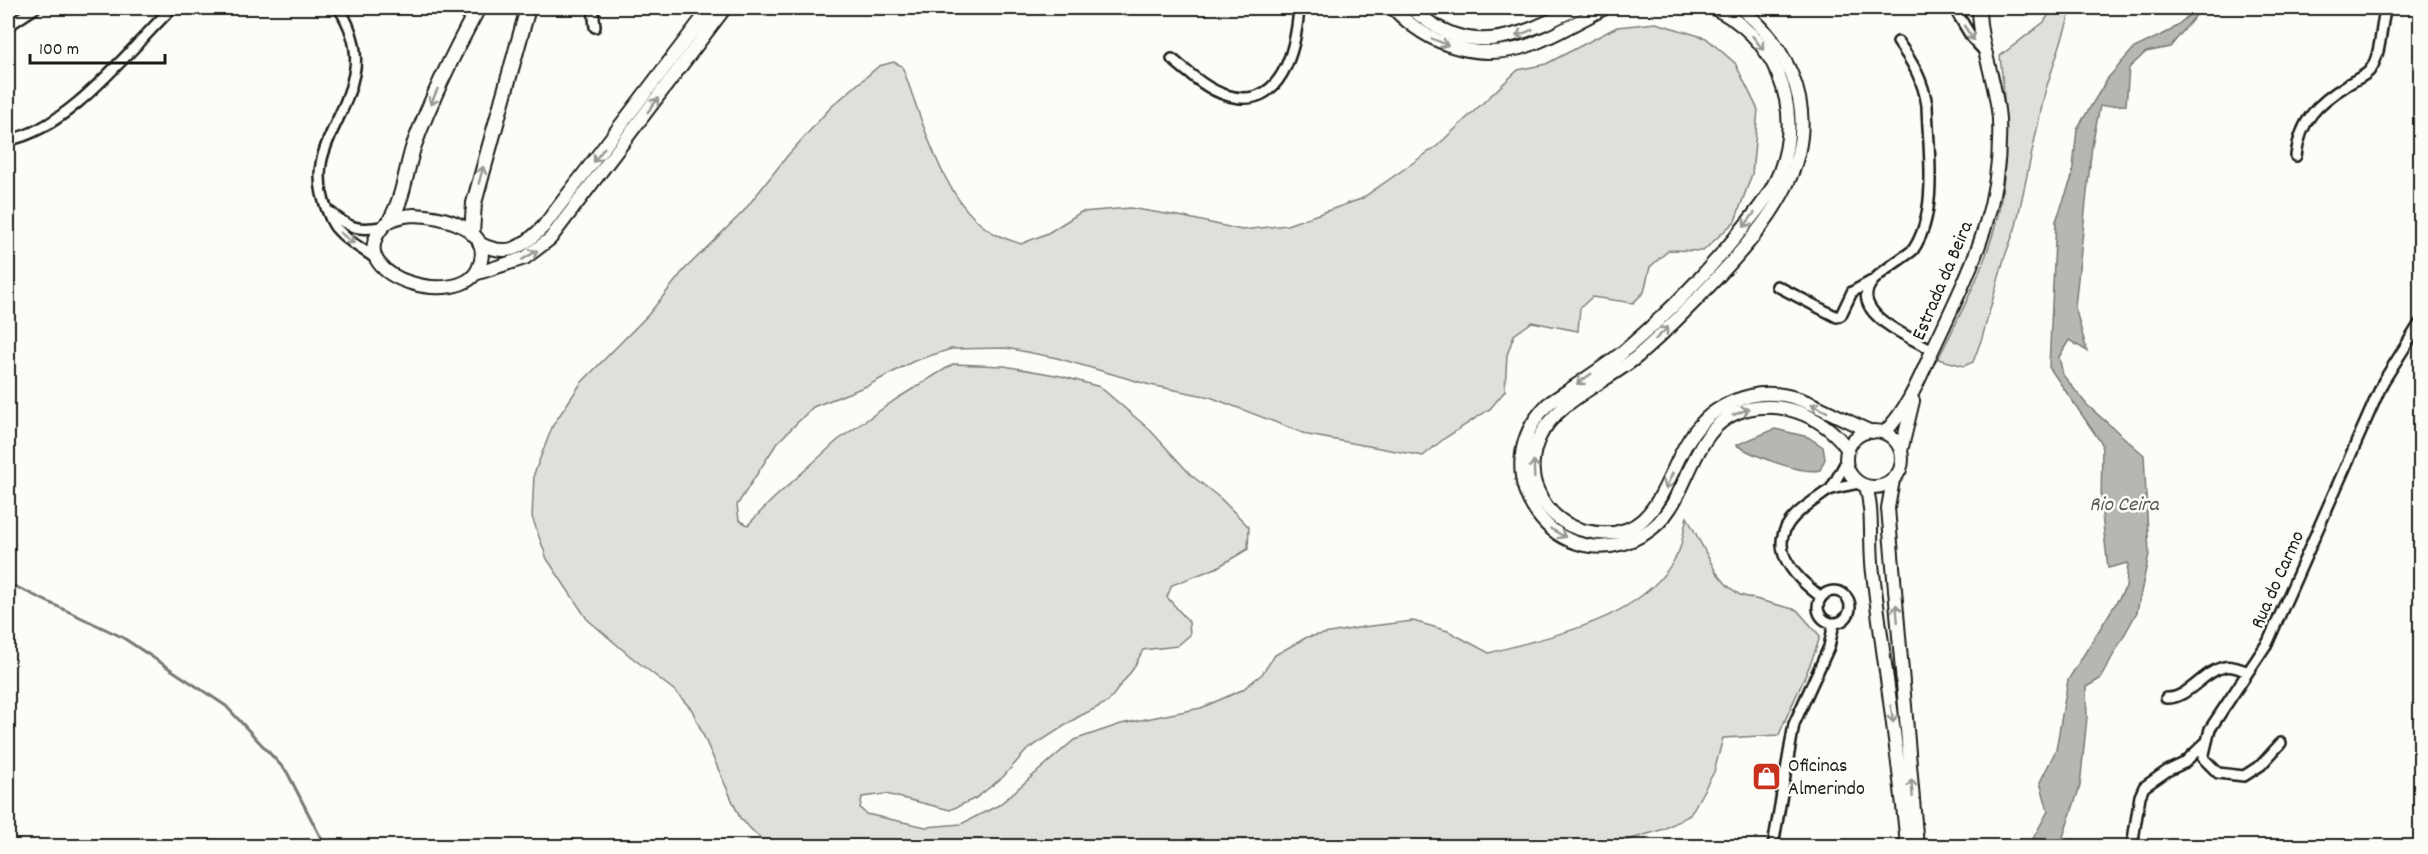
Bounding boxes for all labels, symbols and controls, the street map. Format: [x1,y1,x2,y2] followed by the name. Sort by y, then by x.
[1963,24,1975,41] one-way arrow
[30,27,165,65] scale bar
[1515,28,1534,39] one-way arrow
[1752,35,1765,51] one-way arrow
[1430,37,1448,48] one-way arrow
[39,38,79,63] text: 100 m
[428,87,439,105] one-way arrow
[646,97,659,113] one-way arrow
[593,147,606,163] one-way arrow
[476,166,488,185] one-way arrow
[1743,212,1756,228] one-way arrow
[1906,217,1982,345] street label: Estrada da Beira
[339,232,355,245] one-way arrow
[521,248,538,260] one-way arrow
[1655,326,1670,340] one-way arrow
[1577,373,1593,385] one-way arrow
[1811,401,1829,413] one-way arrow
[1732,406,1750,417] one-way arrow
[1528,459,1540,479] one-way arrow
[1663,472,1674,490] one-way arrow
[2089,491,2160,521] water label: Rio Ceira
[1549,527,1566,539] one-way arrow
[2245,527,2313,634] street label: Rua do Carmo
[1891,604,1902,624] one-way arrow
[1887,704,1898,724] one-way arrow
[1788,753,1865,804] place label: Oficinas Almerindo
[1751,760,1783,792] shop icon: Oficinas Almerindo
[1907,779,1918,799] one-way arrow

